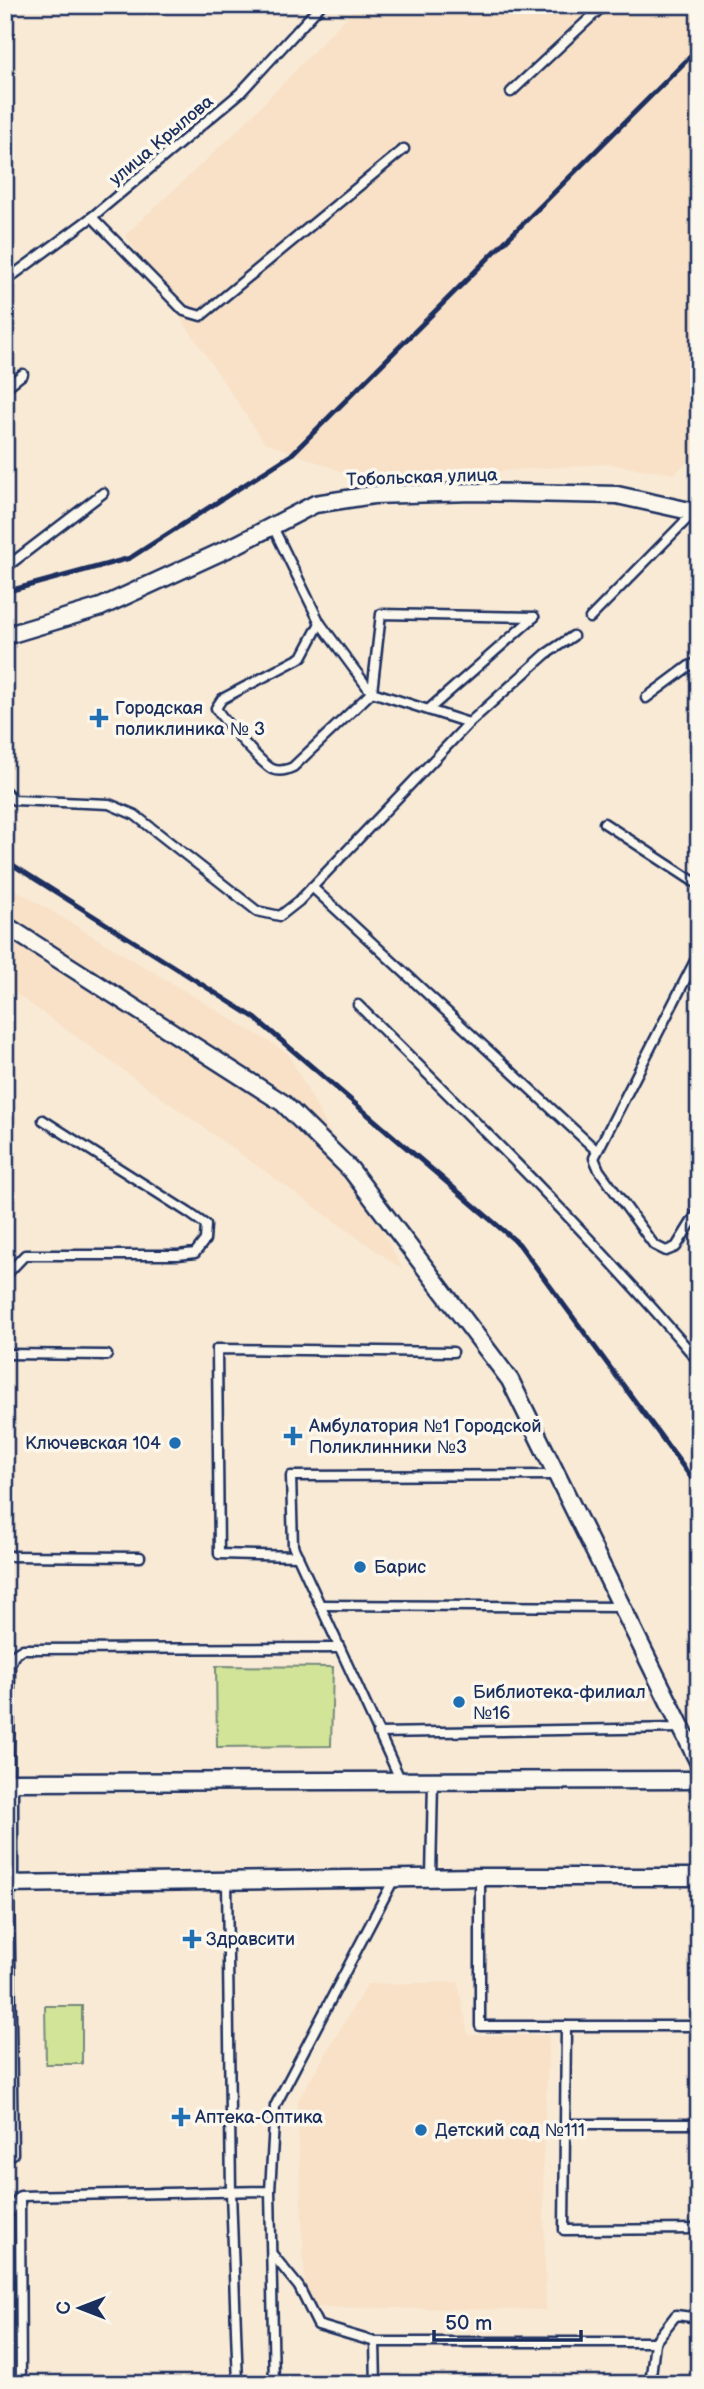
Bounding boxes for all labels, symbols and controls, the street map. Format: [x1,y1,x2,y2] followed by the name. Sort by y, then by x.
[105,91,218,190] street label: улица Крылова
[346,464,498,491] street label: Тобольская улица
[115,698,265,740] place label: Городская поликлиника № 3
[89,708,109,728] marker: Городская поликлиника № 3
[308,1416,541,1458] place label: Амбулатория №1 Городской Поликлинники №3
[283,1426,303,1446] marker: Амбулатория №1 Городской Поликлинники №3
[25,1433,161,1454] place label: Ключевская 104
[167,1435,183,1451] marker: Ключевская 104
[374,1557,426,1578] place label: Барис
[352,1559,368,1575] marker: Барис
[473,1682,646,1724] place label: Библиотека-филиал №16
[451,1694,467,1710] marker: Библиотека-филиал №16
[206,1929,295,1950] place label: Здравсити
[184,1931,200,1947] marker: Здравсити
[194,2107,323,2128] place label: Аптека-Оптика
[173,2109,189,2125] marker: Аптека-Оптика
[435,2120,585,2141] place label: Детский сад №111
[413,2122,429,2138] marker: Детский сад №111
[46,2274,116,2344] north arrow
[434,2298,582,2342] scale bar
[53,2301,76,2315] text: С
[445,2311,492,2336] text: 50 m

